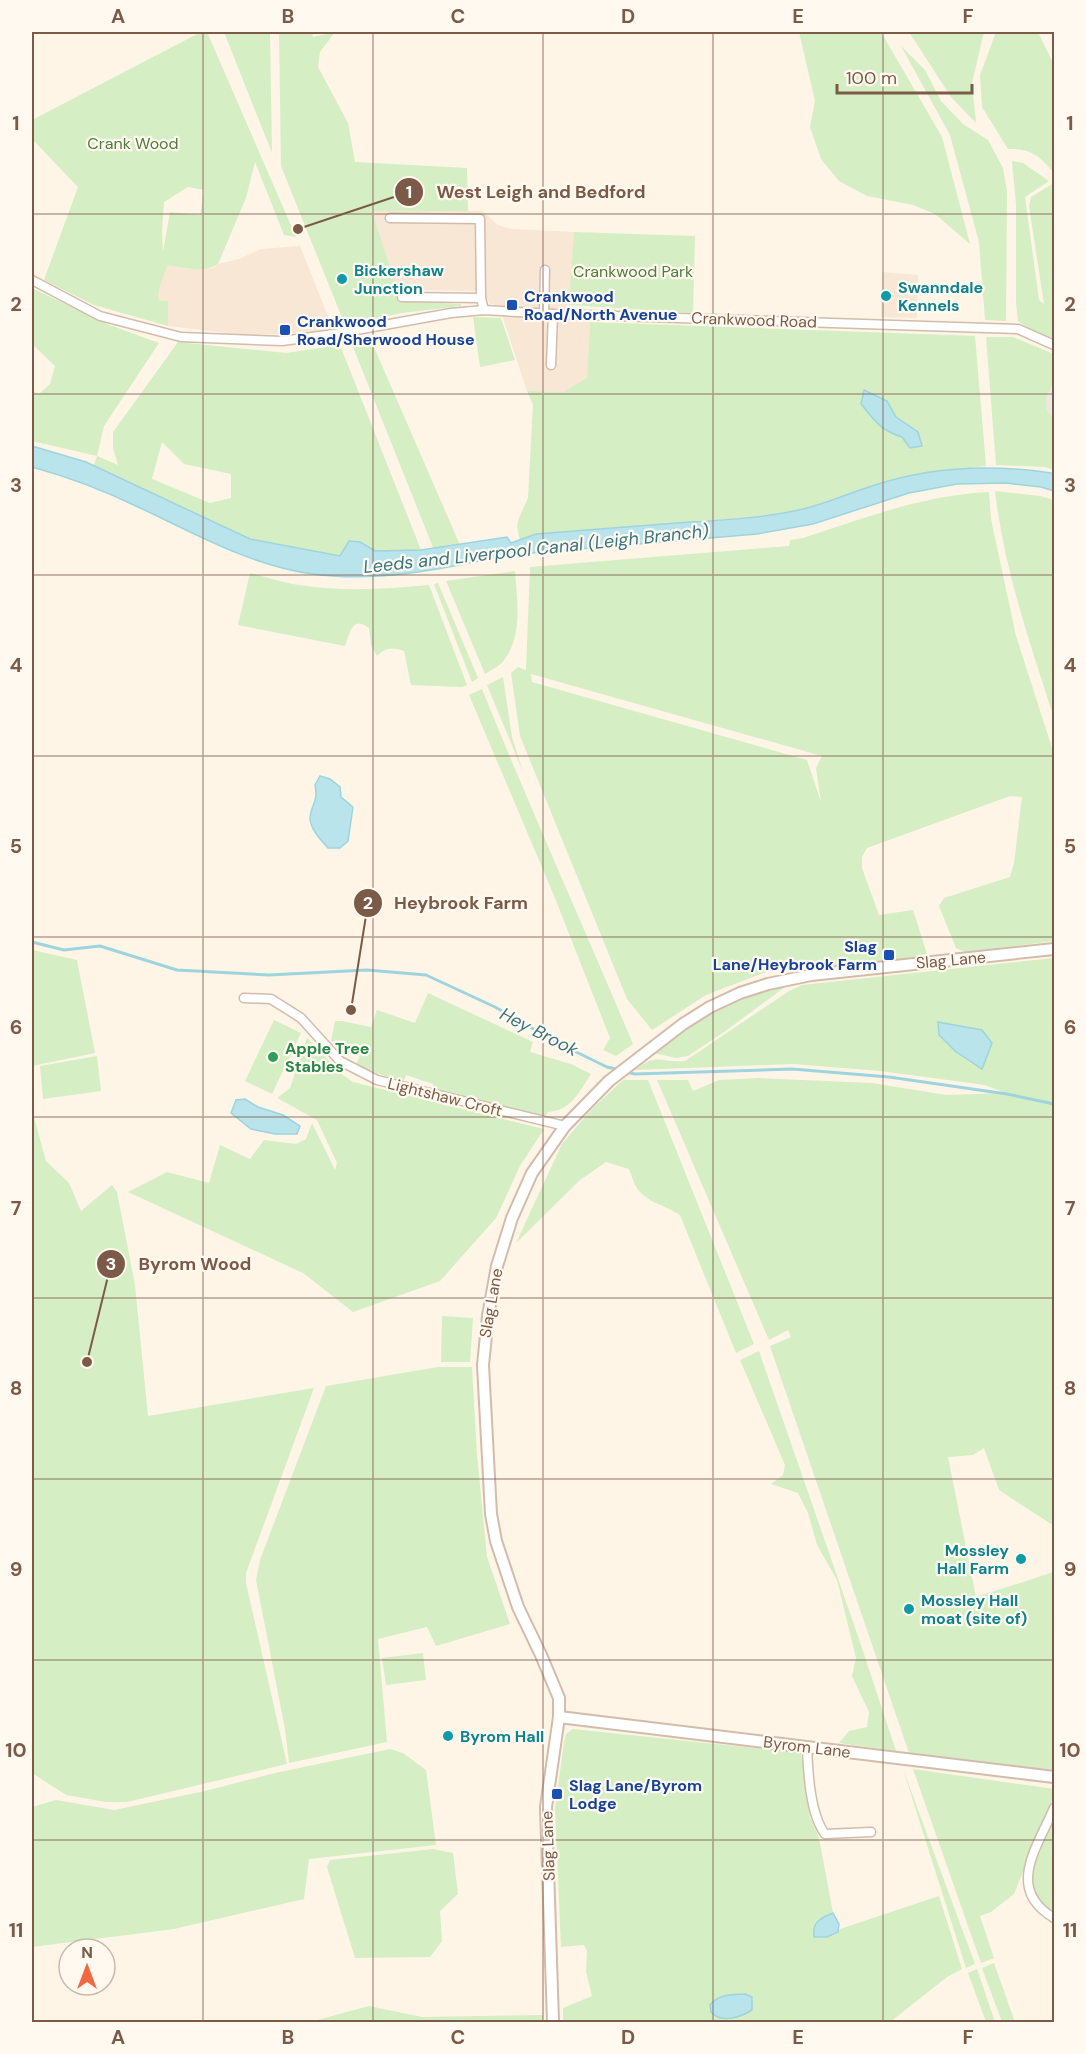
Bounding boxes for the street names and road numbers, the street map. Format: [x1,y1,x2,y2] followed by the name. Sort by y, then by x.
[691,307,817,333] street label: Crankwood Road
[915,946,987,974] street label: Slag Lane
[386,1073,504,1121] street label: Lightshaw Croft
[475,1267,507,1339] street label: Slag Lane
[762,1731,852,1763] street label: Byrom Lane
[536,1811,560,1881] street label: Slag Lane

